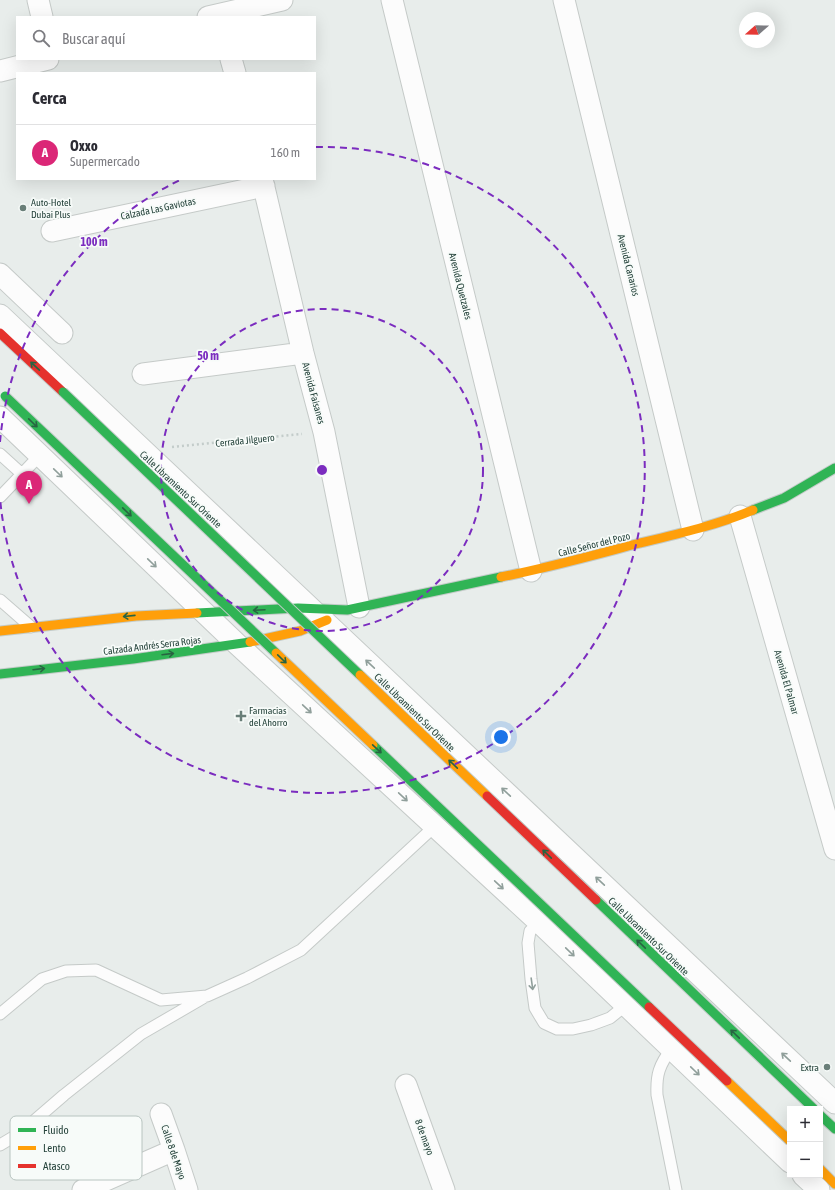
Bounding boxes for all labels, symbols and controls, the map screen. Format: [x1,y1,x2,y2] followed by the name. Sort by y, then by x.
[739,12,775,48] north arrow
[16,16,316,60] search box
[30,27,52,49] icon: search
[62,30,125,47] text: Buscar aquí
[32,88,67,108] text: Cerca
[70,137,98,154] text: Oxxo
[42,145,48,160] text: A
[271,145,300,160] text: 160 m
[70,154,140,169] text: Supermercado
[120,195,197,222] street label: Calzada Las Gaviotas
[31,197,72,220] place label: Auto-Hotel Dubai Plus
[18,203,28,213] marker: Auto-Hotel Dubai Plus
[615,233,642,298] street label: Avenida Canarios
[80,235,108,249] text: 100 m
[447,252,474,321] street label: Avenida Quetzales
[197,349,219,363] text: 50 m
[30,361,40,370] one-way arrow
[300,361,327,426] street label: Avenida Faisanes
[28,418,38,428] one-way arrow
[215,432,275,449] street label: Cerrada Jilguero
[138,449,224,530] street label: Calle Libramiento Sur Oriente
[315,463,329,477] centre of rings
[53,468,63,478] one-way arrow
[16,471,42,504] pin: A
[122,507,132,517] one-way arrow
[557,530,632,559] street label: Calle Señor del Pozo
[147,558,157,568] one-way arrow
[253,606,266,613] one-way arrow
[123,613,136,620] one-way arrow
[103,634,202,657] street label: Calzada Andrés Serra Rojas
[772,649,801,717] street label: Avenida El Palmar
[161,651,174,658] one-way arrow
[277,655,287,664] one-way arrow
[365,659,375,669] one-way arrow
[32,666,45,673] one-way arrow
[372,671,457,754] street label: Calle Libramiento Sur Oriente
[302,704,312,713] one-way arrow
[249,705,288,728] place label: Farmacias del Ahorro
[236,711,246,721] marker: Farmacias del Ahorro
[491,727,511,747] your location
[372,744,382,754] one-way arrow
[448,759,458,769] one-way arrow
[501,788,511,797] one-way arrow
[398,792,408,801] one-way arrow
[542,849,552,859] one-way arrow
[595,876,605,886] one-way arrow
[493,880,504,889] one-way arrow
[606,895,691,978] street label: Calle Libramiento Sur Oriente
[636,939,646,949] one-way arrow
[565,947,575,957] one-way arrow
[528,977,535,990] one-way arrow
[730,1029,740,1038] one-way arrow
[781,1052,791,1062] one-way arrow
[800,1062,819,1073] place label: Extra
[822,1062,832,1072] marker: Extra
[690,1066,700,1075] one-way arrow
[787,1106,823,1178] map controls
[787,1106,823,1142] button: +
[10,1116,142,1180] legend
[413,1118,436,1157] street label: 8 de mayo
[159,1123,188,1181] street label: Calle 8 de Mayo
[43,1124,69,1136] text: Fluido
[43,1142,66,1154] text: Lento
[787,1142,823,1178] button: −
[43,1160,70,1172] text: Atasco

